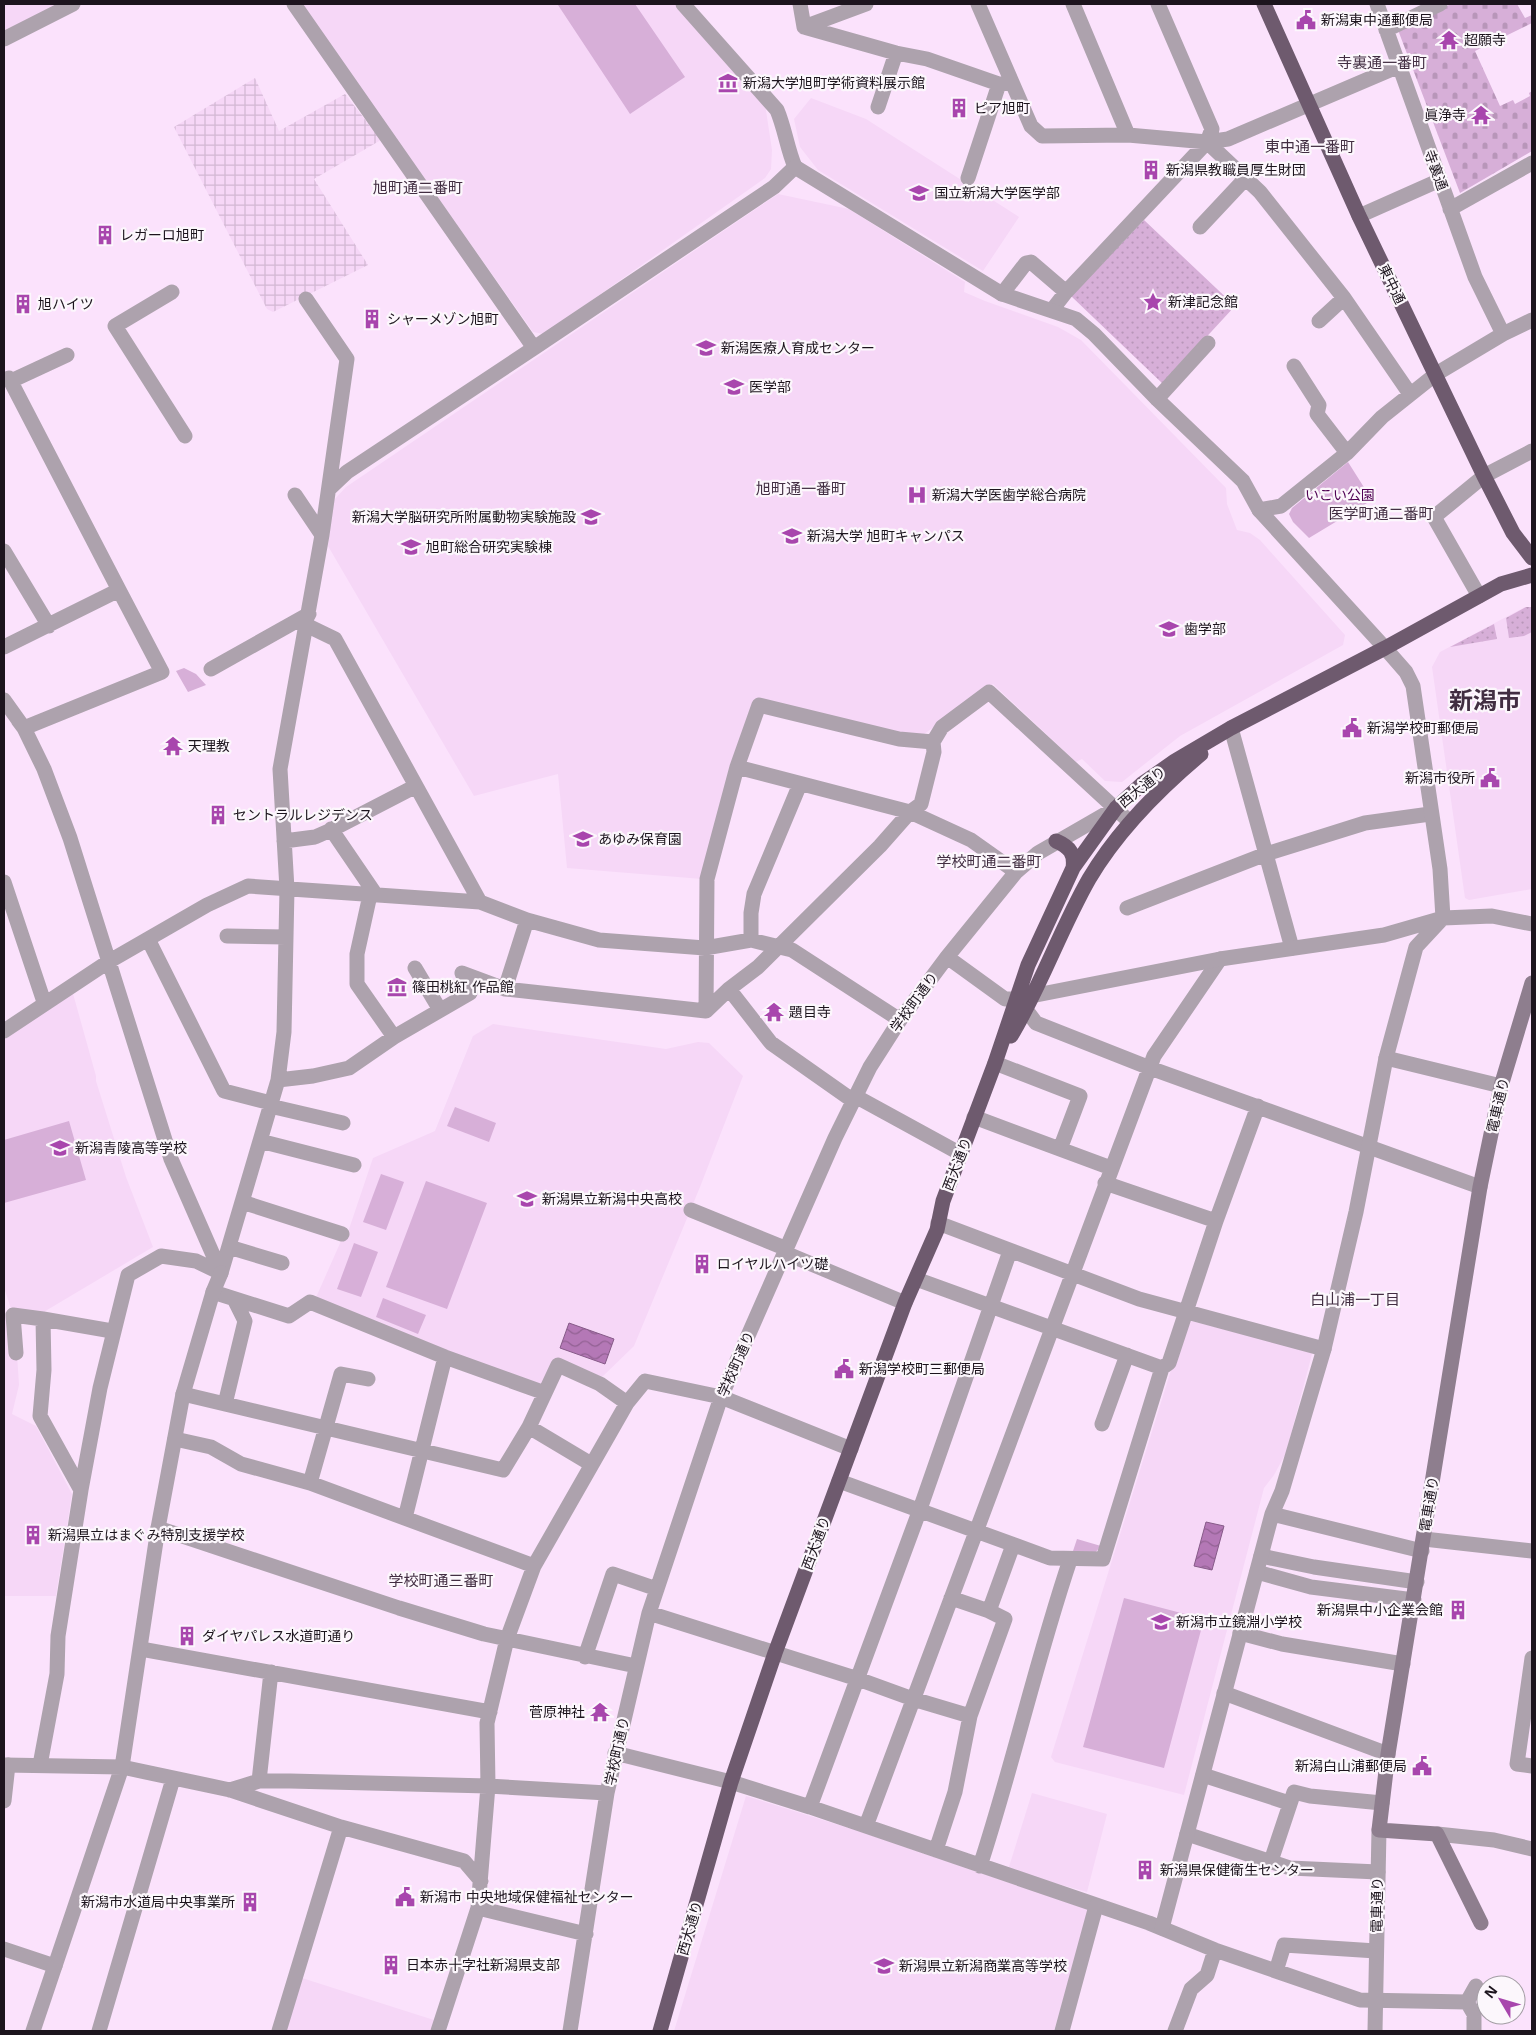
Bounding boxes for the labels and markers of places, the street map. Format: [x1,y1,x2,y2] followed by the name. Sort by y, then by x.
[1295,9,1317,31] public building icon: 新潟東中通郵便局
[1321,10,1433,29] place label: 新潟東中通郵便局
[1438,29,1460,51] temple icon: 超願寺
[1464,30,1506,49] place label: 超願寺
[717,72,739,94] museum icon: 新潟大学旭町学術資料展示館
[743,73,925,92] place label: 新潟大学旭町学術資料展示館
[948,97,970,119] building icon: ピア旭町
[974,98,1030,117] place label: ピア旭町
[1470,104,1492,126] temple icon: 眞浄寺
[1424,105,1466,124] place label: 眞浄寺
[1140,159,1162,181] building icon: 新潟県教職員厚生財団
[1166,160,1306,179] place label: 新潟県教職員厚生財団
[908,182,930,204] school or university icon: 国立新潟大学医学部
[934,183,1060,202] place label: 国立新潟大学医学部
[94,224,116,246] building icon: レガーロ旭町
[120,225,204,244] place label: レガーロ旭町
[1142,291,1164,313] place icon: 新津記念館
[1168,292,1238,311] place label: 新津記念館
[12,293,34,315] building icon: 旭ハイツ
[38,294,94,313] place label: 旭ハイツ
[361,308,383,330] building icon: シャーメゾン旭町
[387,309,498,328] place label: シャーメゾン旭町
[695,337,717,359] school or university icon: 新潟医療人育成センター
[721,338,875,357] place label: 新潟医療人育成センター
[723,376,745,398] school or university icon: 医学部
[749,377,791,396] place label: 医学部
[906,484,928,506] hospital icon: 新潟大学医歯学総合病院
[932,485,1086,504] place label: 新潟大学医歯学総合病院
[580,506,602,528] school or university icon: 新潟大学脳研究所附属動物実験施設
[352,507,576,526] place label: 新潟大学脳研究所附属動物実験施設
[781,525,803,547] school or university icon: 新潟大学 旭町キャンパス
[807,526,965,545] place label: 新潟大学 旭町キャンパス
[400,536,422,558] school or university icon: 旭町総合研究実験棟
[426,537,552,556] place label: 旭町総合研究実験棟
[1158,618,1180,640] school or university icon: 歯学部
[1184,619,1226,638] place label: 歯学部
[1341,717,1363,739] public building icon: 新潟学校町郵便局
[1367,718,1479,737] place label: 新潟学校町郵便局
[162,735,184,757] temple icon: 天理教
[188,736,230,755] place label: 天理教
[1479,767,1501,789] public building icon: 新潟市役所
[1405,768,1475,787] place label: 新潟市役所
[207,804,229,826] building icon: セントラルレジデンス
[233,805,373,824] place label: セントラルレジデンス
[572,828,594,850] school or university icon: あゆみ保育園
[598,829,682,848] place label: あゆみ保育園
[386,976,408,998] museum icon: 篠田桃紅 作品館
[412,977,514,996] place label: 篠田桃紅 作品館
[763,1001,785,1023] temple icon: 題目寺
[789,1002,831,1021] place label: 題目寺
[49,1137,71,1159] school or university icon: 新潟青陵高等学校
[75,1138,187,1157] place label: 新潟青陵高等学校
[516,1188,538,1210] school or university icon: 新潟県立新潟中央高校
[542,1189,682,1208] place label: 新潟県立新潟中央高校
[691,1253,713,1275] building icon: ロイヤルハイツ礎
[717,1254,828,1273] place label: ロイヤルハイツ礎
[833,1358,855,1380] public building icon: 新潟学校町三郵便局
[859,1359,985,1378] place label: 新潟学校町三郵便局
[22,1524,44,1546] building icon: 新潟県立はまぐみ特別支援学校
[48,1525,244,1544] place label: 新潟県立はまぐみ特別支援学校
[1447,1599,1469,1621] building icon: 新潟県中小企業会館
[1317,1600,1443,1619] place label: 新潟県中小企業会館
[1150,1611,1172,1633] school or university icon: 新潟市立鏡淵小学校
[1176,1612,1302,1631] place label: 新潟市立鏡淵小学校
[176,1625,198,1647] building icon: ダイヤパレス水道町通り
[202,1626,355,1645] place label: ダイヤパレス水道町通り
[589,1701,611,1723] temple icon: 菅原神社
[529,1702,585,1721] place label: 菅原神社
[1411,1755,1433,1777] public building icon: 新潟白山浦郵便局
[1295,1756,1407,1775] place label: 新潟白山浦郵便局
[1134,1859,1156,1881] building icon: 新潟県保健衛生センター
[1160,1860,1314,1879] place label: 新潟県保健衛生センター
[394,1886,416,1908] public building icon: 新潟市 中央地域保健福祉センター
[420,1887,634,1906] place label: 新潟市 中央地域保健福祉センター
[239,1891,261,1913] building icon: 新潟市水道局中央事業所
[81,1892,235,1911] place label: 新潟市水道局中央事業所
[380,1954,402,1976] building icon: 日本赤十字社新潟県支部
[406,1955,560,1974] place label: 日本赤十字社新潟県支部
[873,1955,895,1977] school or university icon: 新潟県立新潟商業高等学校
[899,1956,1067,1975] place label: 新潟県立新潟商業高等学校

